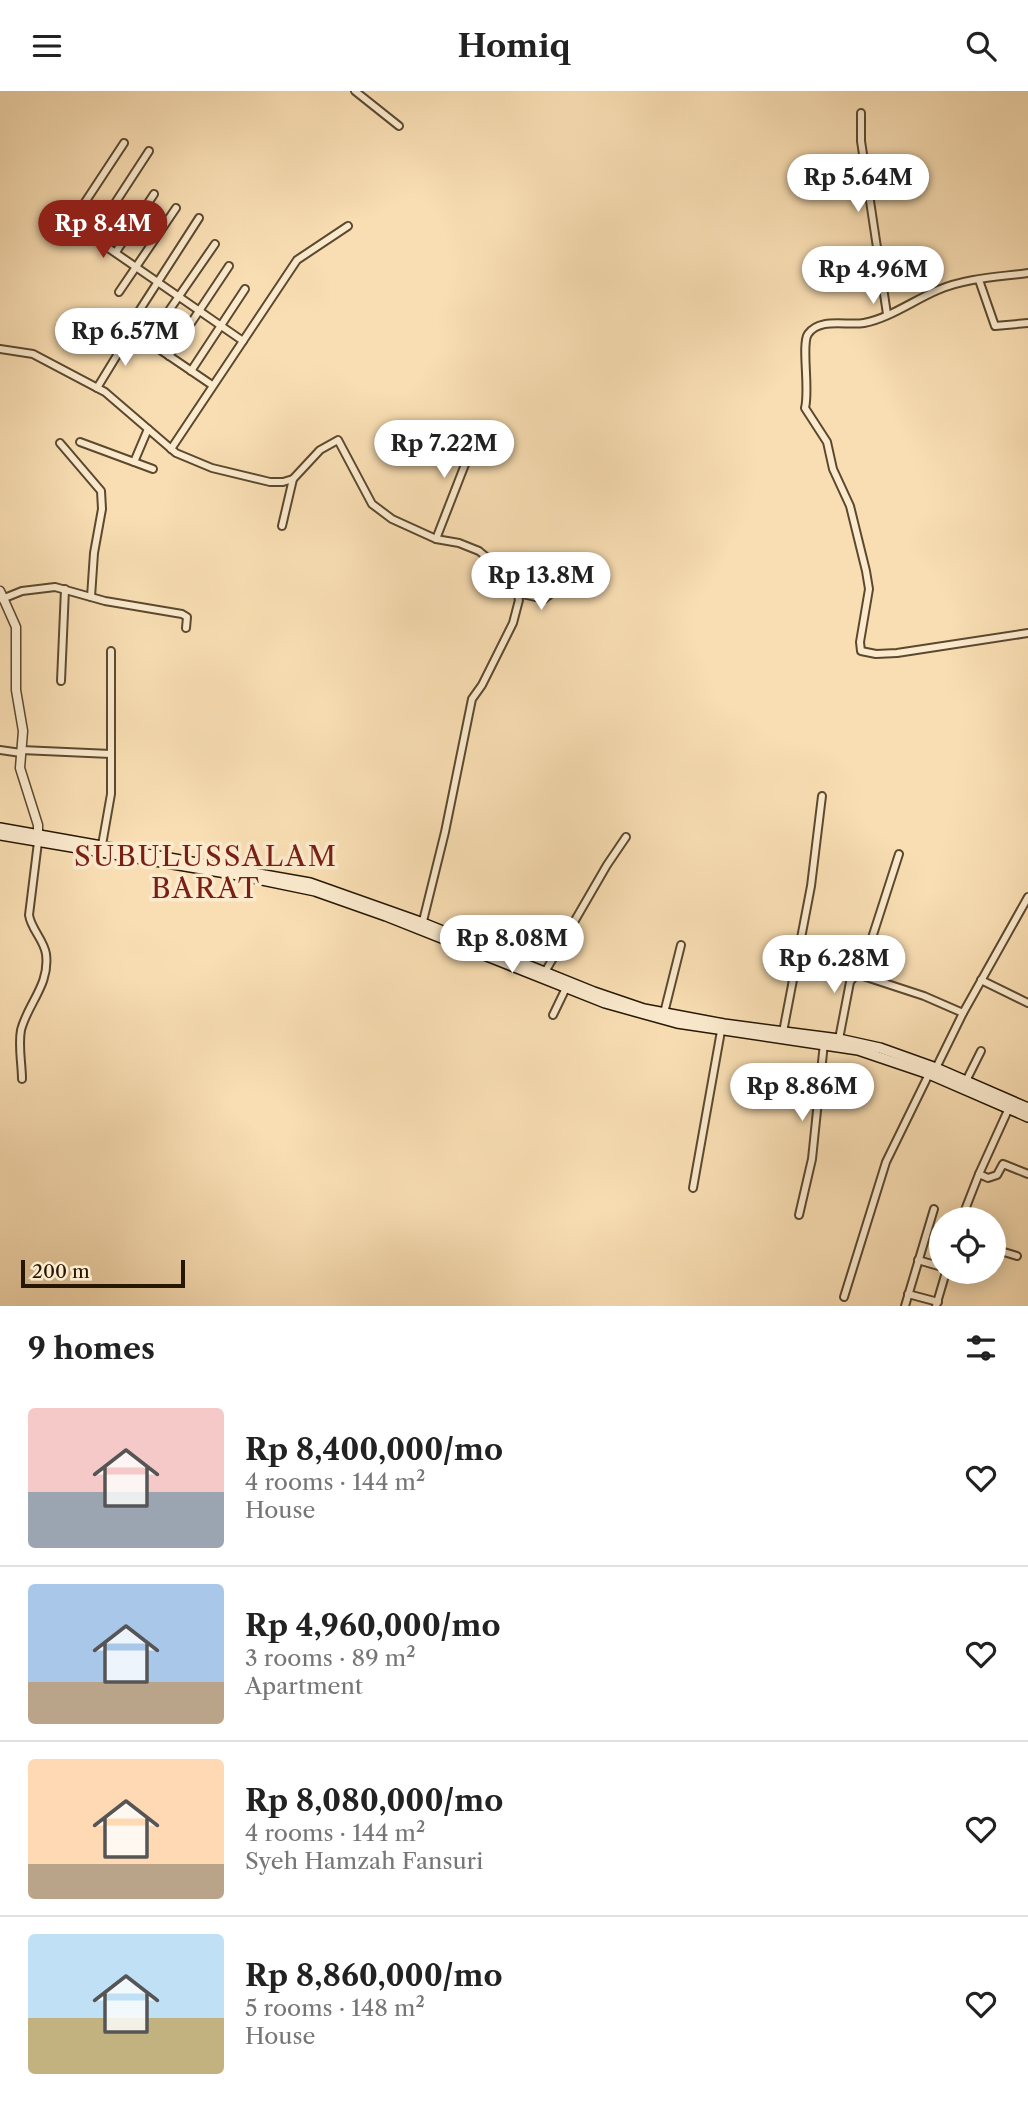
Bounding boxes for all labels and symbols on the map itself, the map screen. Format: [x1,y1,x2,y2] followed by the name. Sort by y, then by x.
[786,155,930,214] pin: Rp 5.64M
[38,201,168,260] pin: Rp 8.4M
[801,247,945,306] pin: Rp 4.96M
[53,309,197,368] pin: Rp 6.57M
[372,421,516,480] pin: Rp 7.22M
[469,553,613,612] pin: Rp 13.8M
[74,839,338,905] district label: SUBULUSSALAM BARAT
[440,915,584,975] pin: Rp 8.08M
[762,935,906,995] pin: Rp 6.28M
[730,1063,874,1123] pin: Rp 8.86M
[21,1257,186,1289] scale bar

